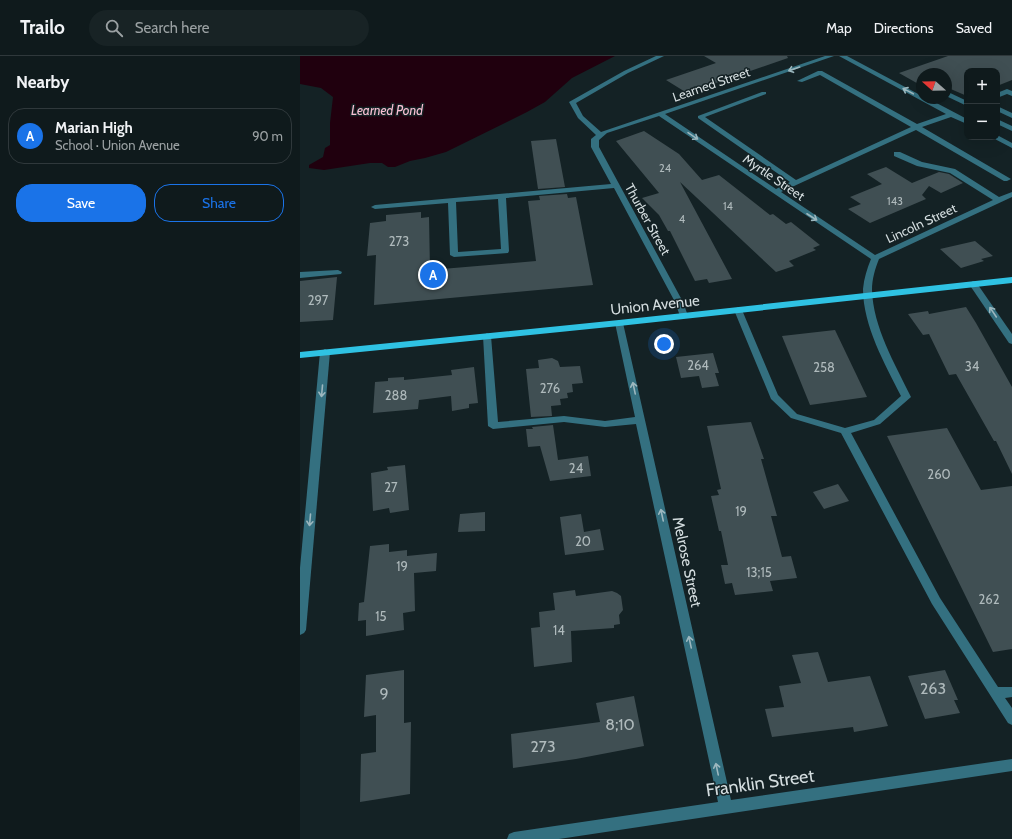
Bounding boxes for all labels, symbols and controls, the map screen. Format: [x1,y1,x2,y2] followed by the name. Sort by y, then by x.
[89,10,369,46] search box
[20,16,65,39] text: Trailo
[103,17,125,39] icon: search
[135,19,209,37] text: Search here
[826,19,852,37] text: Map
[874,19,934,37] text: Directions
[956,19,992,37] text: Saved
[670,63,752,105] street label: Learned Street
[788,65,800,73] one-way arrow
[916,68,952,104] north arrow
[964,68,1000,140] map controls
[964,68,1000,104] button: +
[16,72,69,92] text: Nearby
[902,87,914,94] one-way arrow
[351,102,423,118] water label: Learned Pond
[964,104,1000,140] button: −
[55,119,133,137] text: Marian High
[26,128,34,144] text: A
[252,128,283,144] text: 90 m
[687,132,698,140] one-way arrow
[55,137,180,153] text: School · Union Avenue
[740,150,809,204] street label: Myrtle Street
[659,161,672,175] house number: 24
[622,181,674,258] street label: Thurber Street
[16,184,146,222] button: Save
[154,184,284,222] button: Share
[887,194,903,208] house number: 143
[723,199,734,213] house number: 14
[883,199,959,246] street label: Lincoln Street
[679,212,686,226] house number: 4
[806,213,818,221] one-way arrow
[389,233,409,249] house number: 273
[420,260,446,290] pin: A
[609,291,701,319] street label: Union Avenue
[308,292,329,308] house number: 297
[989,307,997,318] one-way arrow
[654,334,674,354] your location
[687,357,709,373] house number: 264
[965,358,980,374] house number: 34
[813,359,835,375] house number: 258
[540,380,560,396] house number: 276
[629,382,637,395] one-way arrow
[318,384,325,397] one-way arrow
[385,387,407,403] house number: 288
[569,460,584,476] house number: 24
[927,466,951,482] house number: 260
[384,479,398,495] house number: 27
[735,503,747,519] house number: 19
[657,509,665,522] one-way arrow
[306,513,314,526] one-way arrow
[669,515,705,609] street label: Melrose Street
[575,533,591,549] house number: 20
[396,558,408,574] house number: 19
[746,564,772,580] house number: 13;15
[978,591,1000,607] house number: 262
[375,608,387,624] house number: 15
[553,622,565,638] house number: 14
[685,636,693,649] one-way arrow
[920,679,946,698] house number: 263
[379,684,389,703] house number: 9
[605,715,635,734] house number: 8;10
[530,737,556,756] house number: 273
[713,763,721,776] one-way arrow
[704,764,816,802] street label: Franklin Street

